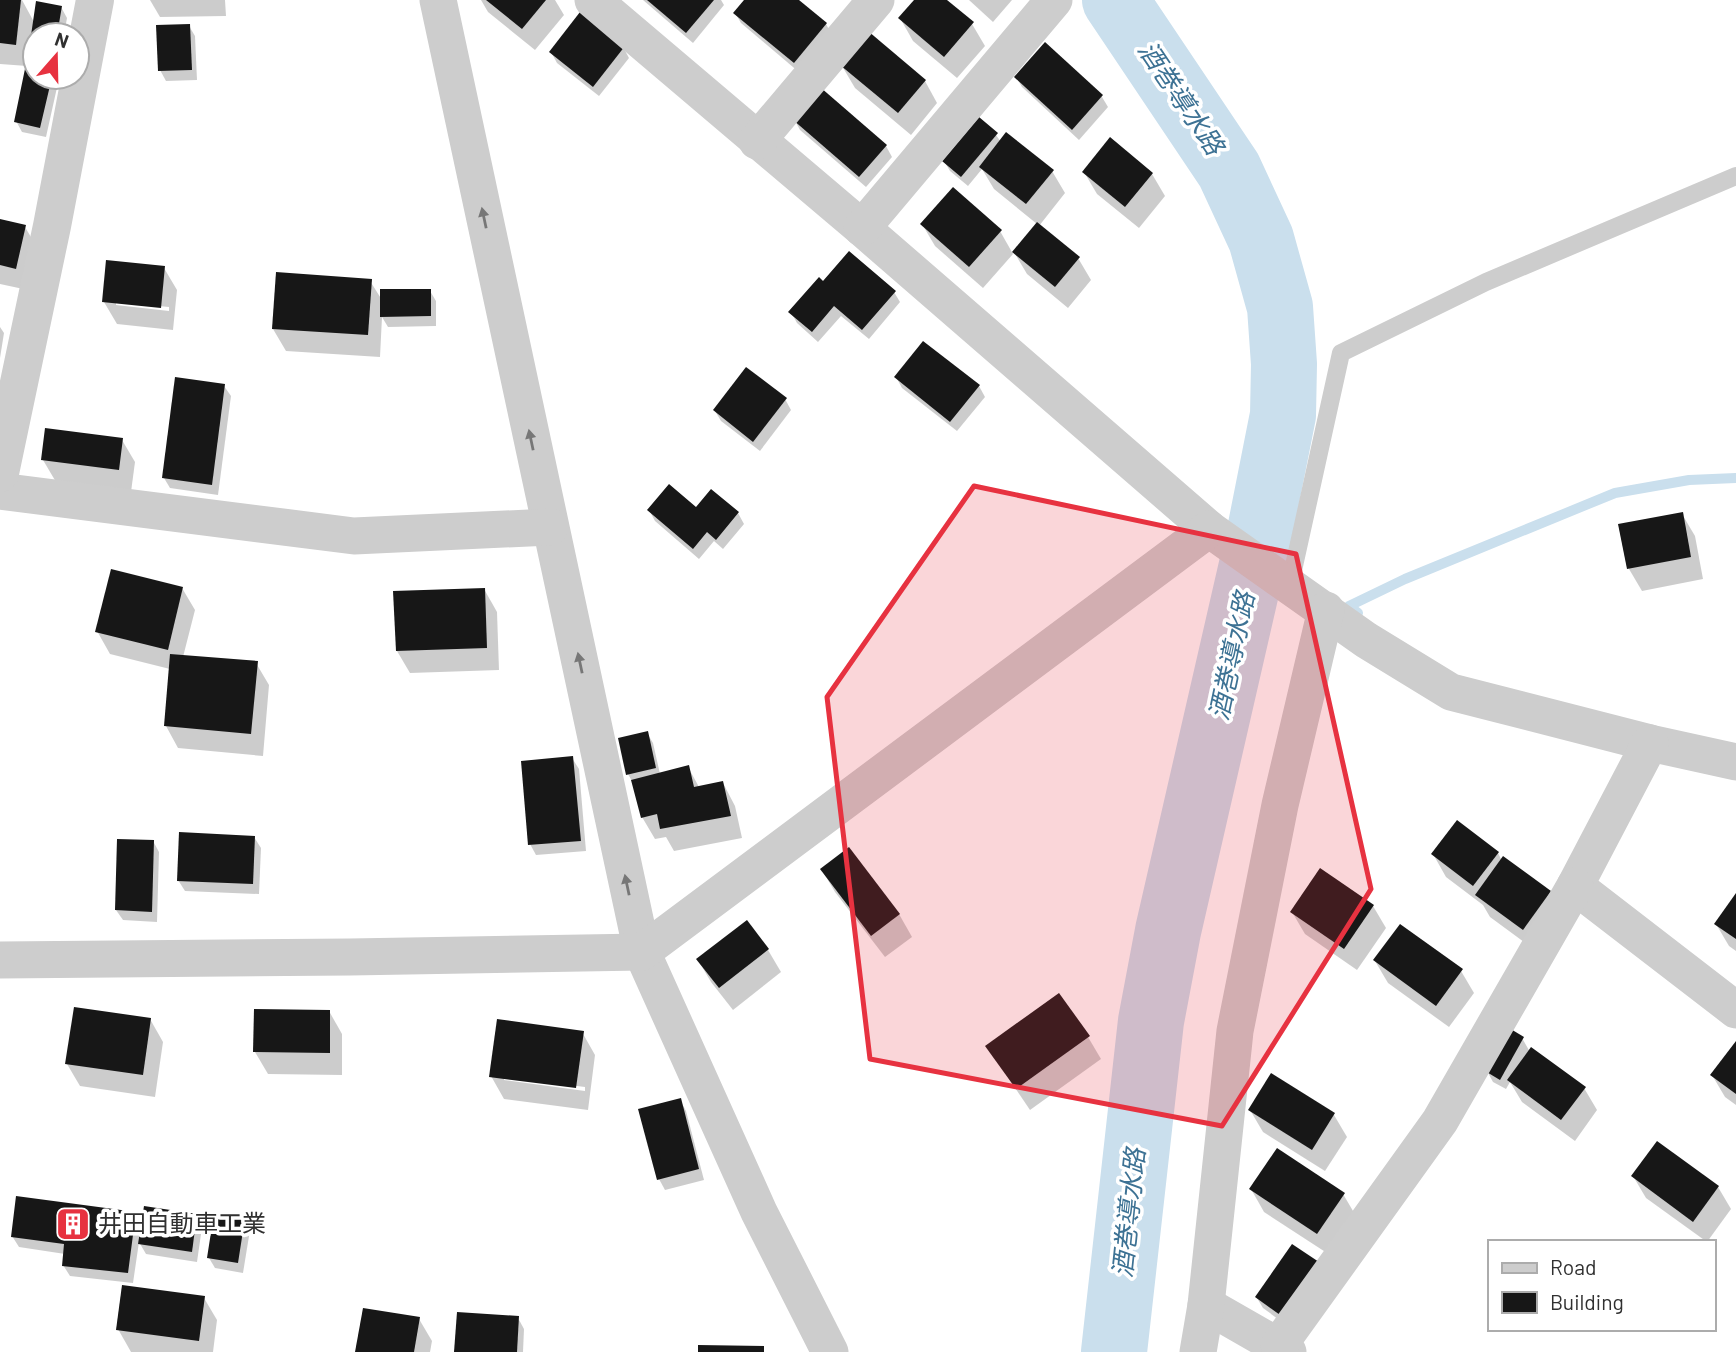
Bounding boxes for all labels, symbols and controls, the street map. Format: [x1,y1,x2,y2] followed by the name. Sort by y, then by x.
[21,21,91,91] north arrow
[52,27,72,53] text: N
[1133,35,1233,161] water label: 酒巻導水路
[478,207,489,229] one-way arrow
[526,429,537,451] one-way arrow
[1202,587,1260,722] water label: 酒巻導水路
[574,652,585,674] one-way arrow
[622,874,633,896] one-way arrow
[1105,1145,1150,1279] water label: 酒巻導水路
[54,1205,92,1243] building icon: 井田自動車工業
[98,1208,266,1237] place label: 井田自動車工業
[1488,1240,1715,1331] legend
[1550,1254,1596,1279] text: Road
[1550,1289,1624,1314] text: Building

